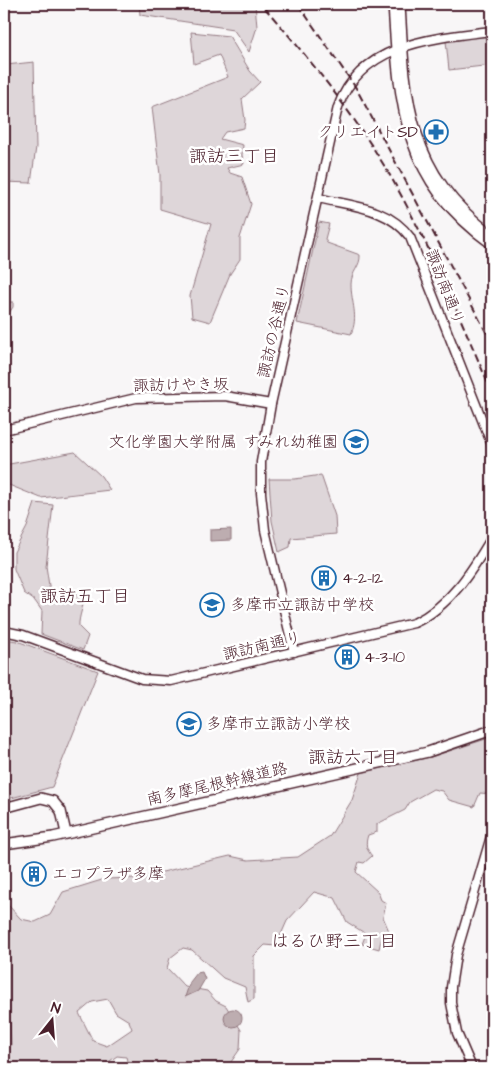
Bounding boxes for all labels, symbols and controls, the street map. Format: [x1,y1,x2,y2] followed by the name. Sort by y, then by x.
[423,119,449,145] pharmacy icon: クリエイトSD
[317,121,418,143] place label: クリエイトSD
[189,144,279,169] district label: 諏訪三丁目
[420,246,470,328] street label: 諏訪南通り
[252,282,296,380] street label: 諏訪の谷通り
[133,373,229,397] street label: 諏訪けやき坂
[343,429,369,455] school or university icon: 文化学園大学附属 すみれ幼稚園
[109,431,338,453] place label: 文化学園大学附属 すみれ幼稚園
[311,565,337,591] building icon: 4-2-12
[342,567,383,589] place label: 4-2-12
[40,584,130,609] district label: 諏訪五丁目
[199,592,225,618] school or university icon: 多摩市立諏訪中学校
[230,594,374,616] place label: 多摩市立諏訪中学校
[221,626,303,666] street label: 諏訪南通り
[334,644,360,670] building icon: 4-3-10
[364,646,405,668] place label: 4-3-10
[176,711,202,737] school or university icon: 多摩市立諏訪小学校
[206,713,350,735] place label: 多摩市立諏訪小学校
[308,745,398,770] district label: 諏訪六丁目
[144,757,290,811] street label: 南多摩尾根幹線道路
[21,861,47,887] building icon: エコプラザ多摩
[52,863,164,885] place label: エコプラザ多摩
[271,929,397,954] district label: はるひ野三丁目
[28,994,78,1044] north arrow
[48,998,63,1019] text: N

